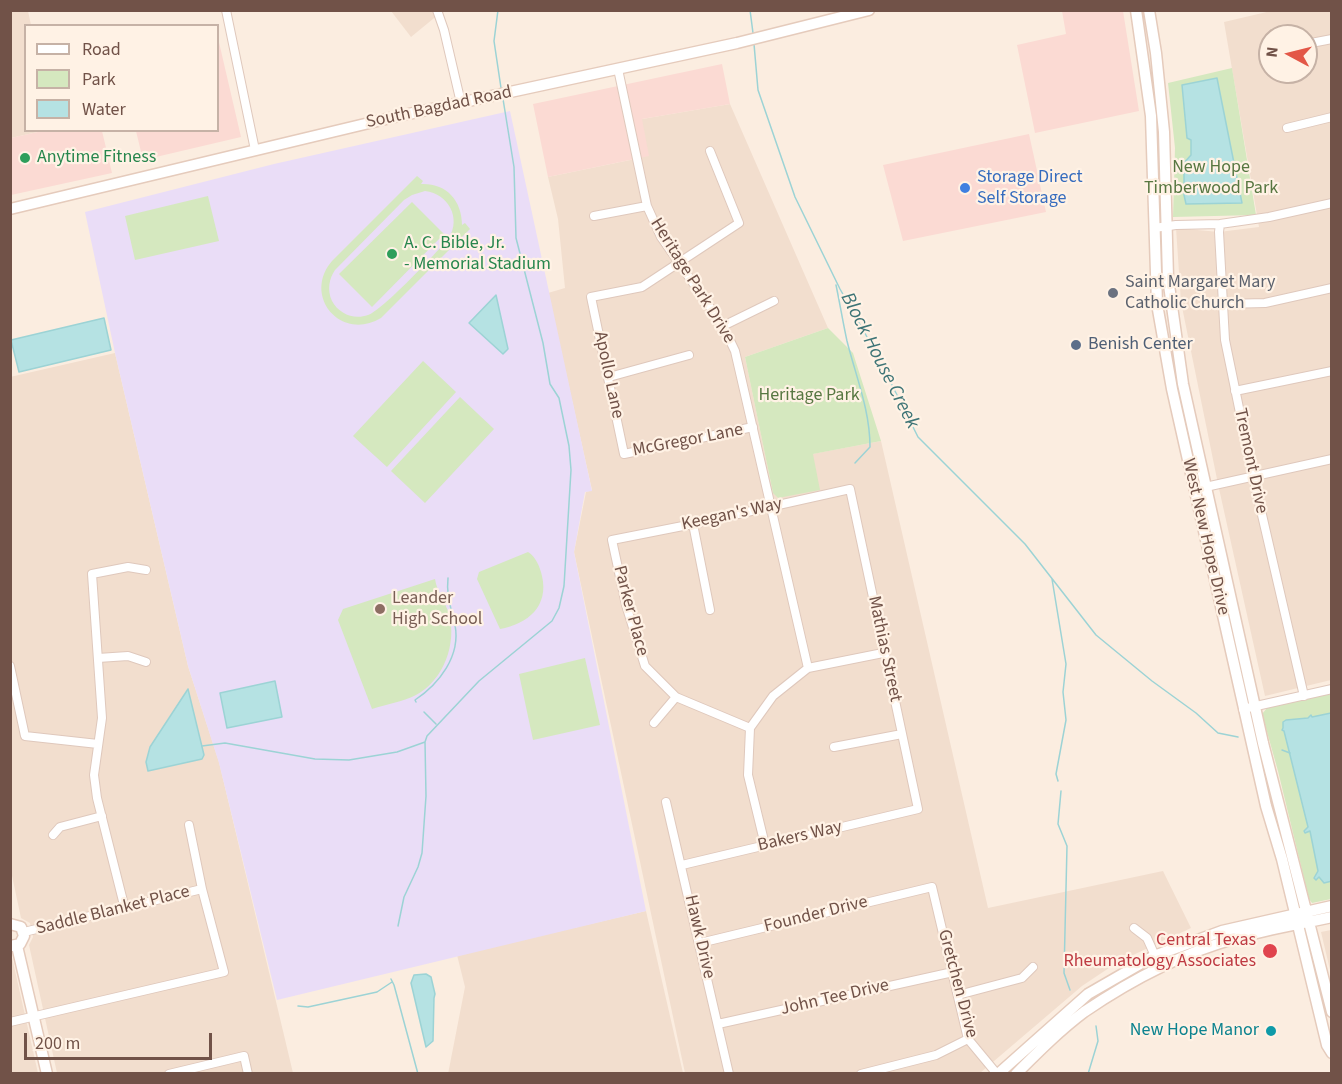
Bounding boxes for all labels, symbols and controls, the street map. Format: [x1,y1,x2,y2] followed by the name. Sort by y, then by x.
[24,24,219,132] legend
[1258,24,1318,84] north arrow
[82,37,121,62] text: Road
[1261,45,1284,59] text: N
[82,67,116,92] text: Park
[364,82,514,134] street label: South Bagdad Road
[82,97,126,122] text: Water
[37,147,156,169] place label: Anytime Fitness
[18,151,32,165] marker: Anytime Fitness
[1144,157,1278,200] park label: New Hope Timberwood Park
[977,167,1083,210] place label: Storage Direct Self Storage
[958,181,972,195] marker: Storage Direct Self Storage
[645,214,739,348] street label: Heritage Park Drive
[404,233,551,276] place label: A. C. Bible, Jr. - Memorial Stadium
[385,247,399,261] marker: A. C. Bible, Jr. - Memorial Stadium
[1125,272,1275,314] place label: Saint Margaret Mary Catholic Church
[1106,286,1120,300] marker: Saint Margaret Mary Catholic Church
[834,289,924,433] water label: Block House Creek
[588,329,628,421] street label: Apollo Lane
[1088,334,1193,356] place label: Benish Center
[1069,338,1083,352] marker: Benish Center
[758,385,860,407] park label: Heritage Park
[1228,406,1272,516] street label: Tremont Drive
[631,420,745,462] street label: McGregor Lane
[1176,457,1234,617] street label: West New Hope Drive
[680,494,784,536] street label: Keegan's Way
[608,563,652,659] street label: Parker Place
[392,588,482,630] place label: Leander High School
[862,594,906,704] street label: Mathias Street
[373,602,387,616] marker: Leander High School
[756,817,844,857] street label: Bakers Way
[34,881,192,941] street label: Saddle Blanket Place
[762,892,870,938] street label: Founder Drive
[679,893,719,981] street label: Hawk Drive
[932,928,982,1040] street label: Gretchen Drive
[1063,930,1256,972] place label: Central Texas Rheumatology Associates
[1261,942,1279,960] marker: Central Texas Rheumatology Associates
[779,975,891,1021] street label: John Tee Drive
[1130,1020,1259,1042] place label: New Hope Manor
[27,1021,214,1059] scale bar
[1264,1024,1278,1038] marker: New Hope Manor
[35,1031,80,1056] text: 200 m

